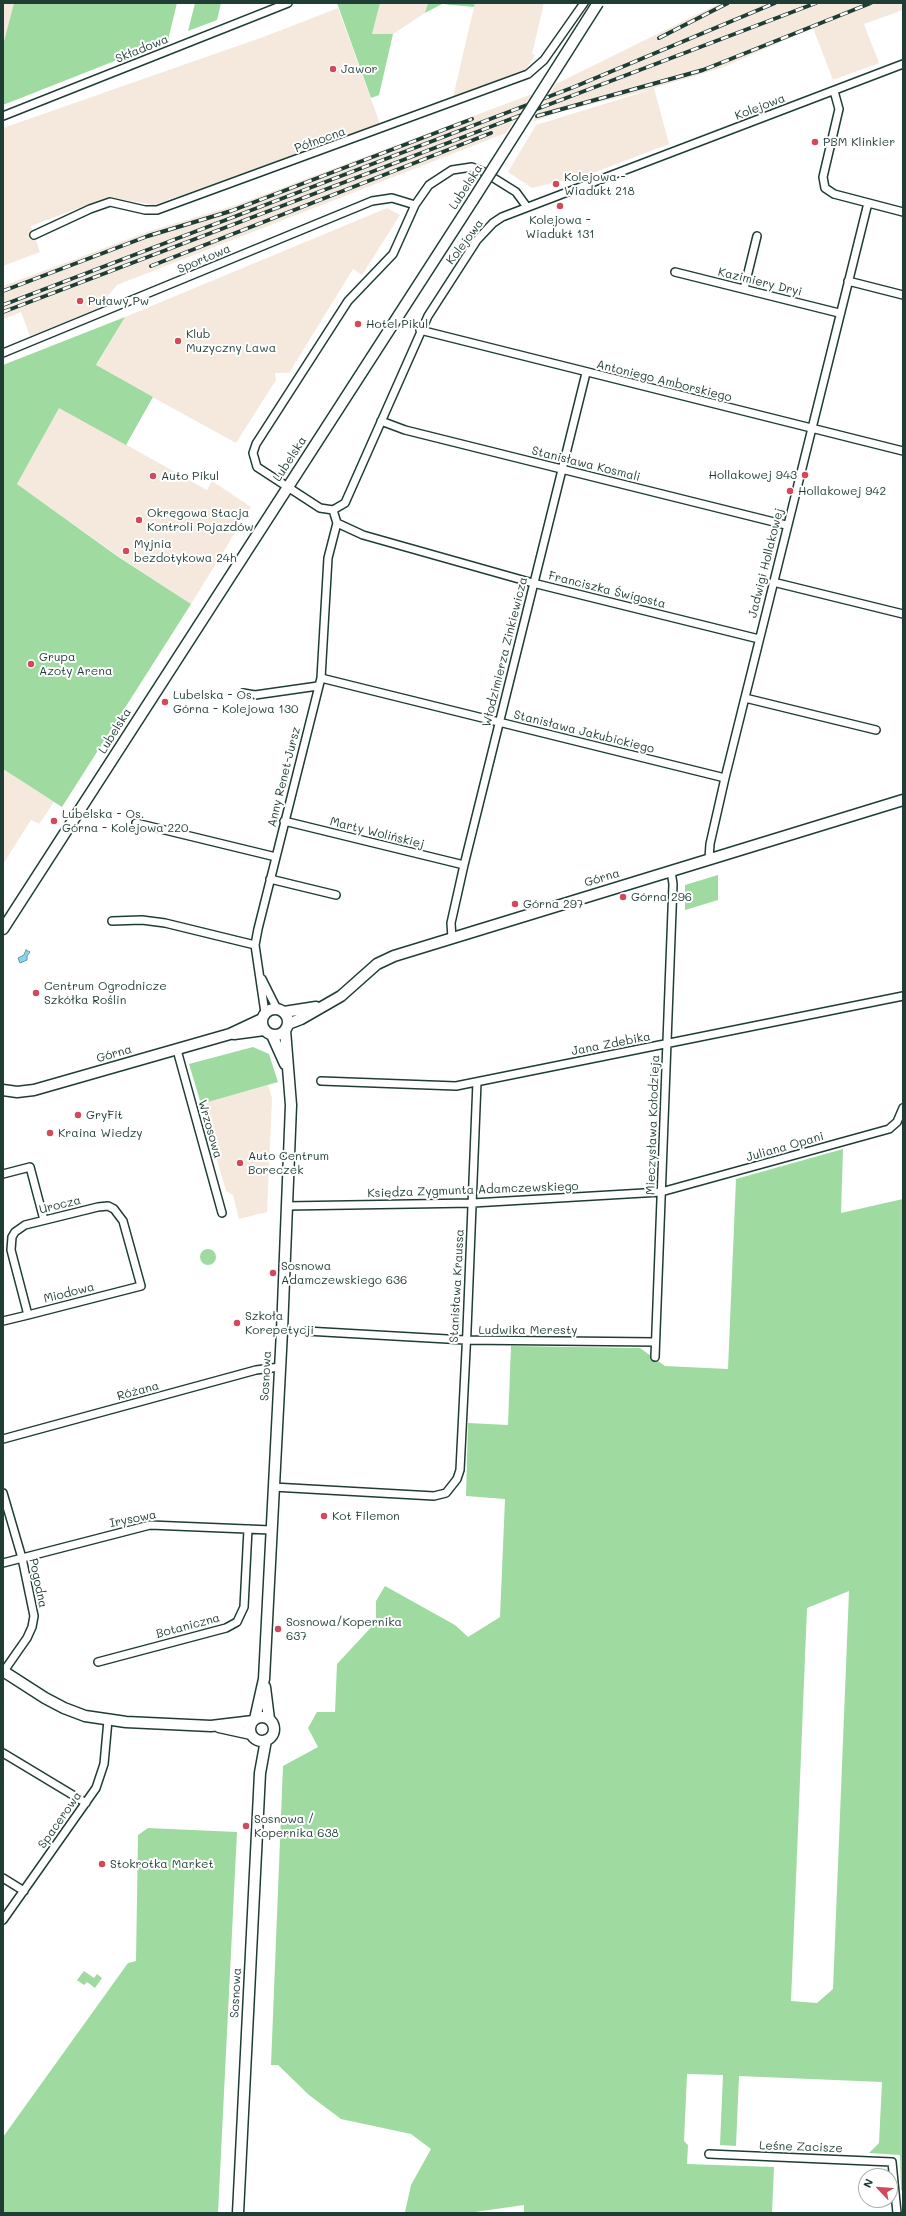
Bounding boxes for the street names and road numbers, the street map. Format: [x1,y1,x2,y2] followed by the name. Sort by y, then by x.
[113,32,171,66] street label: Składowa
[733,91,787,123] street label: Kolejowa
[293,124,347,156] street label: Północna
[446,162,486,212] street label: Lubelska
[443,217,487,267] street label: Kolejowa
[175,241,233,277] street label: Sportowa
[716,265,804,299] street label: Kazimiery Dryi
[595,357,733,405] street label: Antoniego Amborskiego
[270,434,310,484] street label: Lubelska
[530,444,642,484] street label: Stanisława Kosmali
[745,507,787,619] street label: Jadwigi Hollakowej
[547,568,667,612] street label: Franciszka Świgosta
[479,576,531,728] street label: Włodzimierza Zinkiewicza
[95,706,135,756] street label: Lubelska
[512,708,656,756] street label: Stanisława Jakubickiego
[265,725,303,829] street label: Anny Renet-Jursz
[328,814,426,852] street label: Marty Wolińskiej
[583,866,621,890] street label: Górna
[570,1029,652,1059] street label: Jana Zdebika
[95,1042,133,1066] street label: Górna
[643,1055,663,1195] street label: Mieczysława Kołodzieja
[195,1098,225,1160] street label: Wrzosowa
[745,1129,825,1165] street label: Juliana Opani
[367,1179,579,1201] street label: Księdza Zygmunta Adamczewskiego
[38,1193,82,1217] street label: Urocza
[447,1229,467,1343] street label: Stanisława Kraussa
[42,1280,96,1306] street label: Miodowa
[479,1323,577,1337] street label: Ludwika Meresty
[257,1351,275,1401] street label: Sosnowa
[115,1378,161,1404] street label: Różana
[108,1507,158,1531] street label: Irysowa
[26,1557,50,1609] street label: Pogodna
[155,1611,221,1641] street label: Botaniczna
[35,1789,85,1851] street label: Spacerowa
[227,1968,245,2018] street label: Sosnowa
[759,2138,843,2156] street label: Leśne Zacisze

